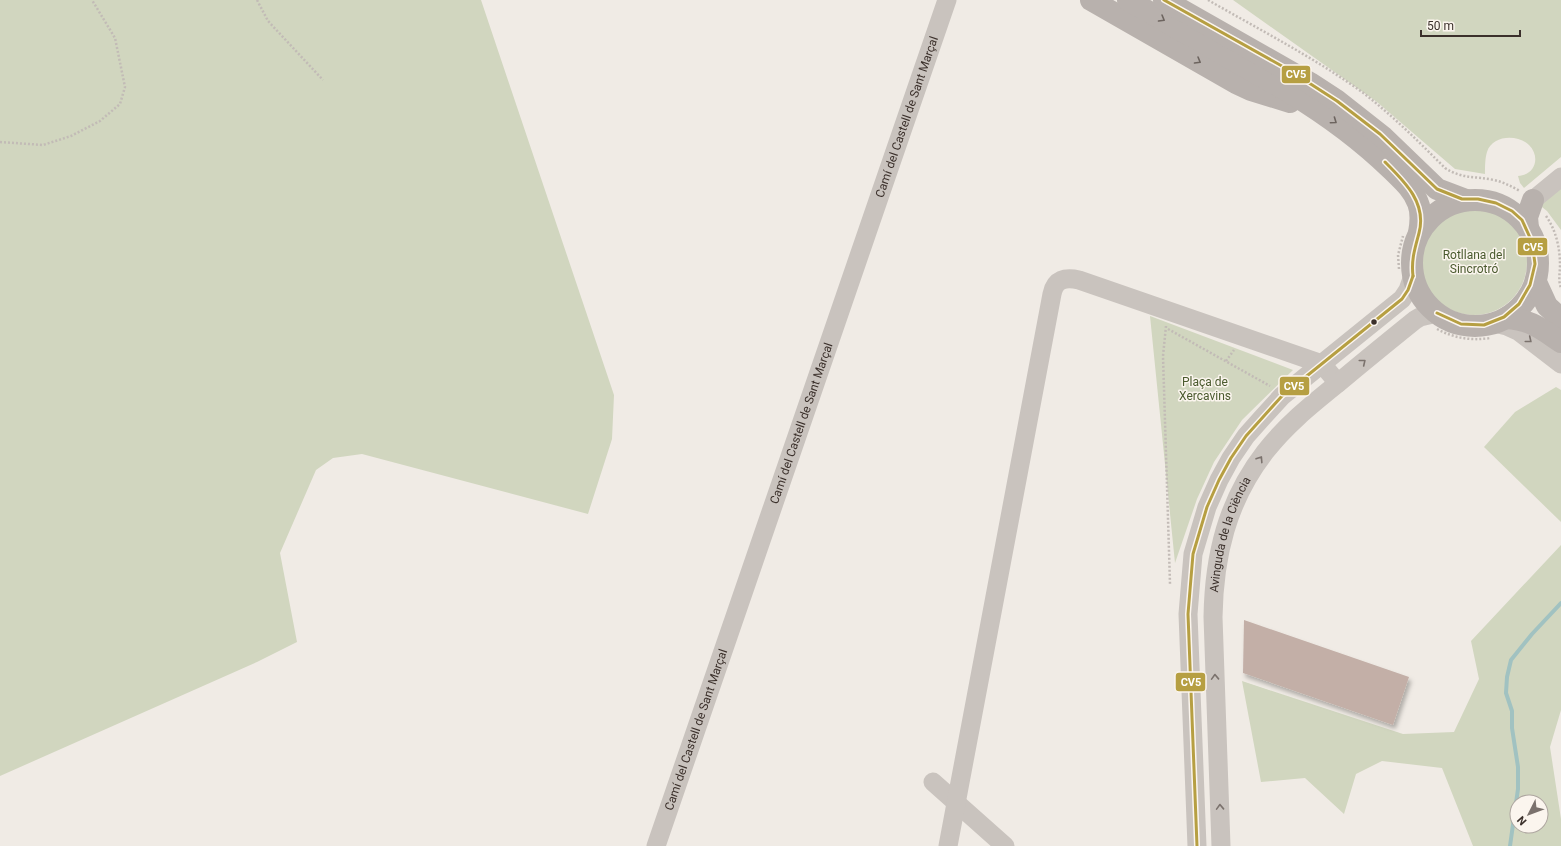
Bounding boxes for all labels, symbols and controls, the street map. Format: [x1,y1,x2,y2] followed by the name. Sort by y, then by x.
[1421,12,1520,38] scale bar
[1158,15,1165,22] one-way arrow
[1427,19,1454,33] text: 50 m
[873,34,941,199] street label: Camí del Castell de Sant Marçal
[1194,56,1201,63] one-way arrow
[1281,65,1311,84] line badge: CV5
[1286,68,1306,81] text: CV5
[1330,116,1337,123] one-way arrow
[1517,237,1548,256] line badge: CV5
[1523,241,1543,254] text: CV5
[1443,248,1505,276] park label: Rotllana del Sincrotró
[1369,317,1379,327] unlabelled marker
[1524,335,1531,342] one-way arrow
[767,341,836,506] street label: Camí del Castell de Sant Marçal
[1358,360,1366,367] one-way arrow
[1179,375,1231,403] park label: Plaça de Xercavins
[1279,376,1310,396] line badge: CV5
[1284,380,1304,393] text: CV5
[1255,456,1263,463] one-way arrow
[1207,474,1254,593] street label: Avinguda de la Ciència
[662,647,730,812] street label: Camí del Castell de Sant Marçal
[1175,672,1206,692] line badge: CV5
[1211,674,1220,680] one-way arrow
[1181,676,1201,689] text: CV5
[1509,794,1549,834] north arrow
[1216,804,1224,810] one-way arrow
[1514,813,1529,828] text: N

